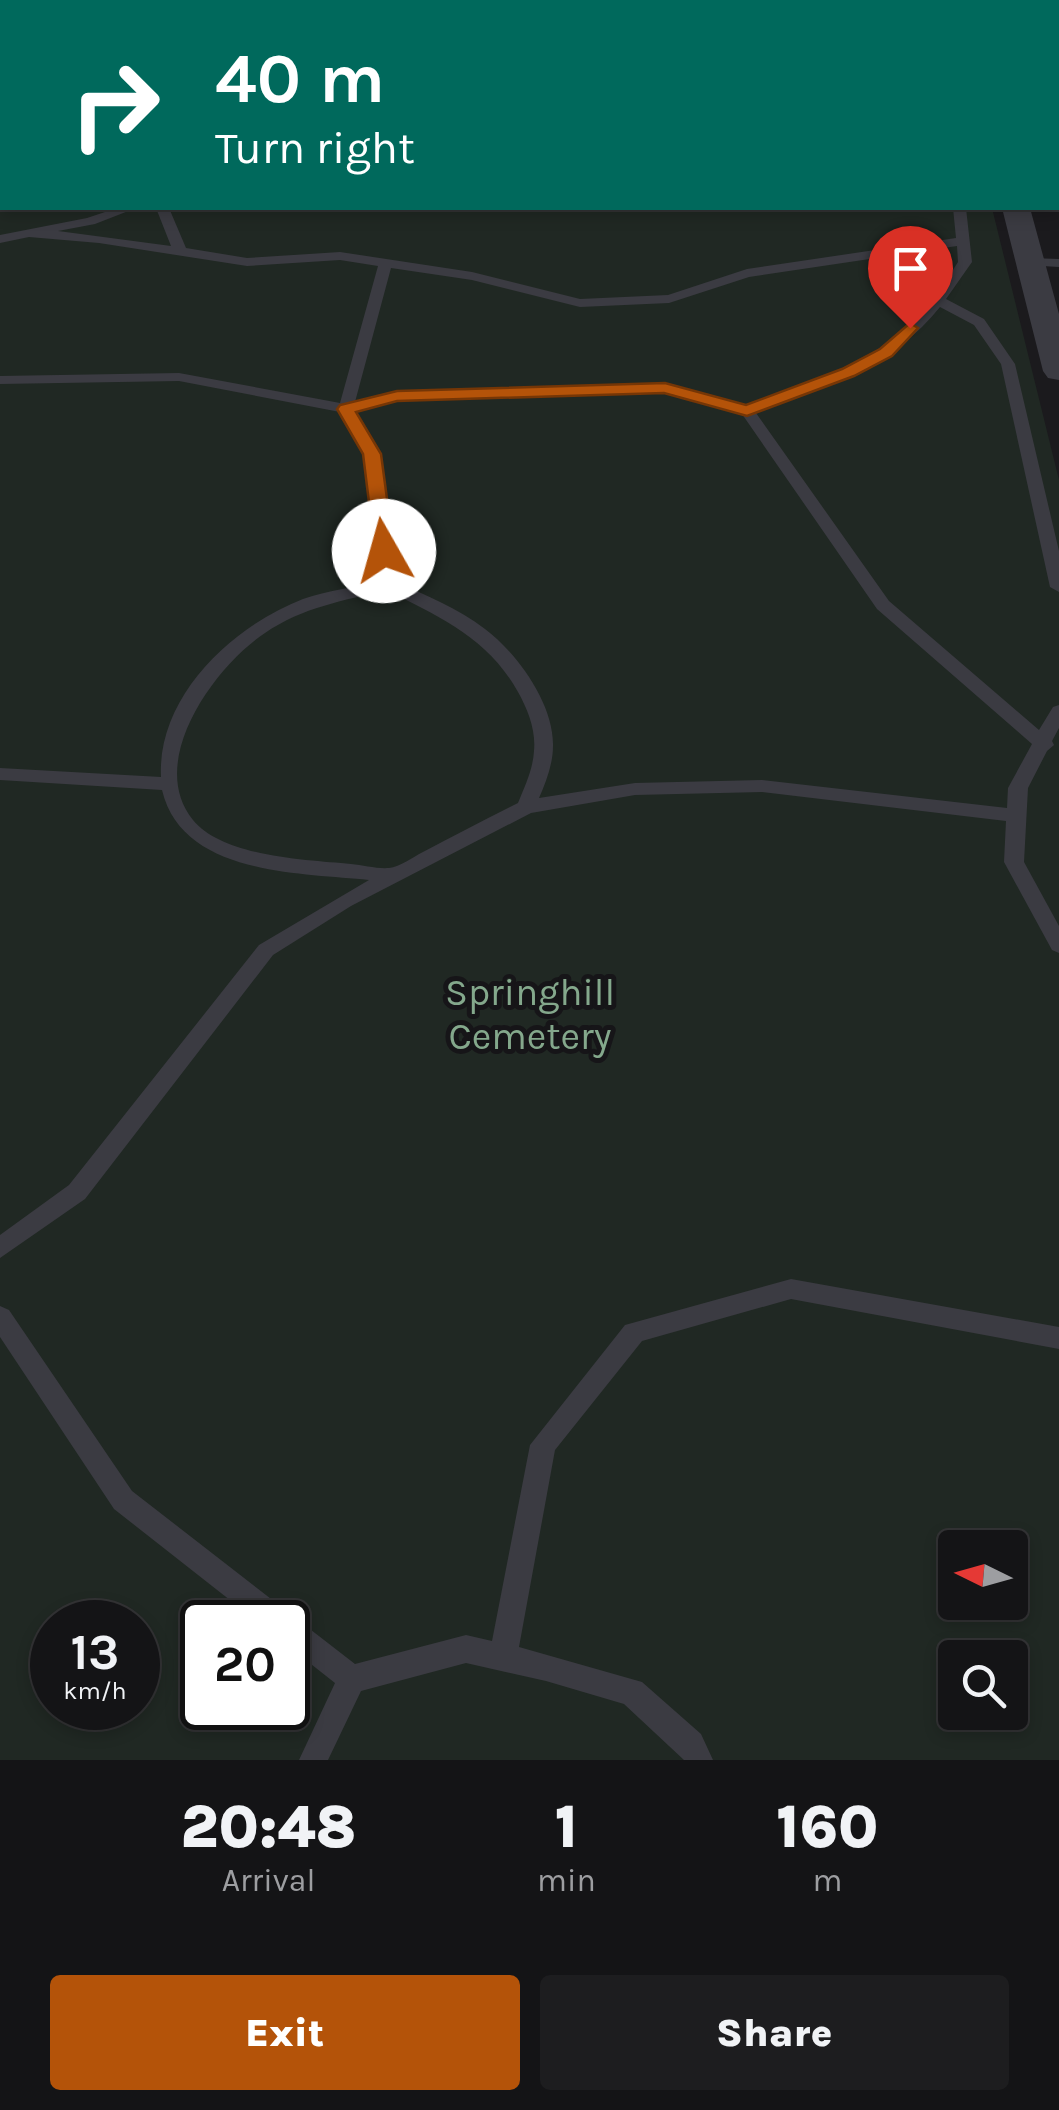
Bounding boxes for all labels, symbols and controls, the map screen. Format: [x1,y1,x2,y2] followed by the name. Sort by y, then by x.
[215,38,385,120] text: 40 m
[50,40,180,170] icon: right
[215,122,415,174] text: Turn right
[868,226,953,329] pin
[883,241,938,296] icon: arrive
[332,499,436,603] position arrow
[445,970,615,1059] park label: Springhill Cemetery
[938,1530,1028,1620] north arrow
[938,1530,1028,1730] map controls
[180,1600,310,1730] speed limit sign: 20
[71,1623,119,1682] text: 13
[938,1640,1028,1730] button: search
[63,1676,127,1705] text: km/h
[181,1792,356,1862] text: 20:48
[555,1792,578,1862] text: 1
[776,1792,878,1862] text: 160
[222,1862,315,1899] text: Arrival
[537,1862,596,1899] text: min
[812,1862,842,1899] text: m
[50,1975,520,2090] button: Exit
[540,1975,1009,2090] button: Share

